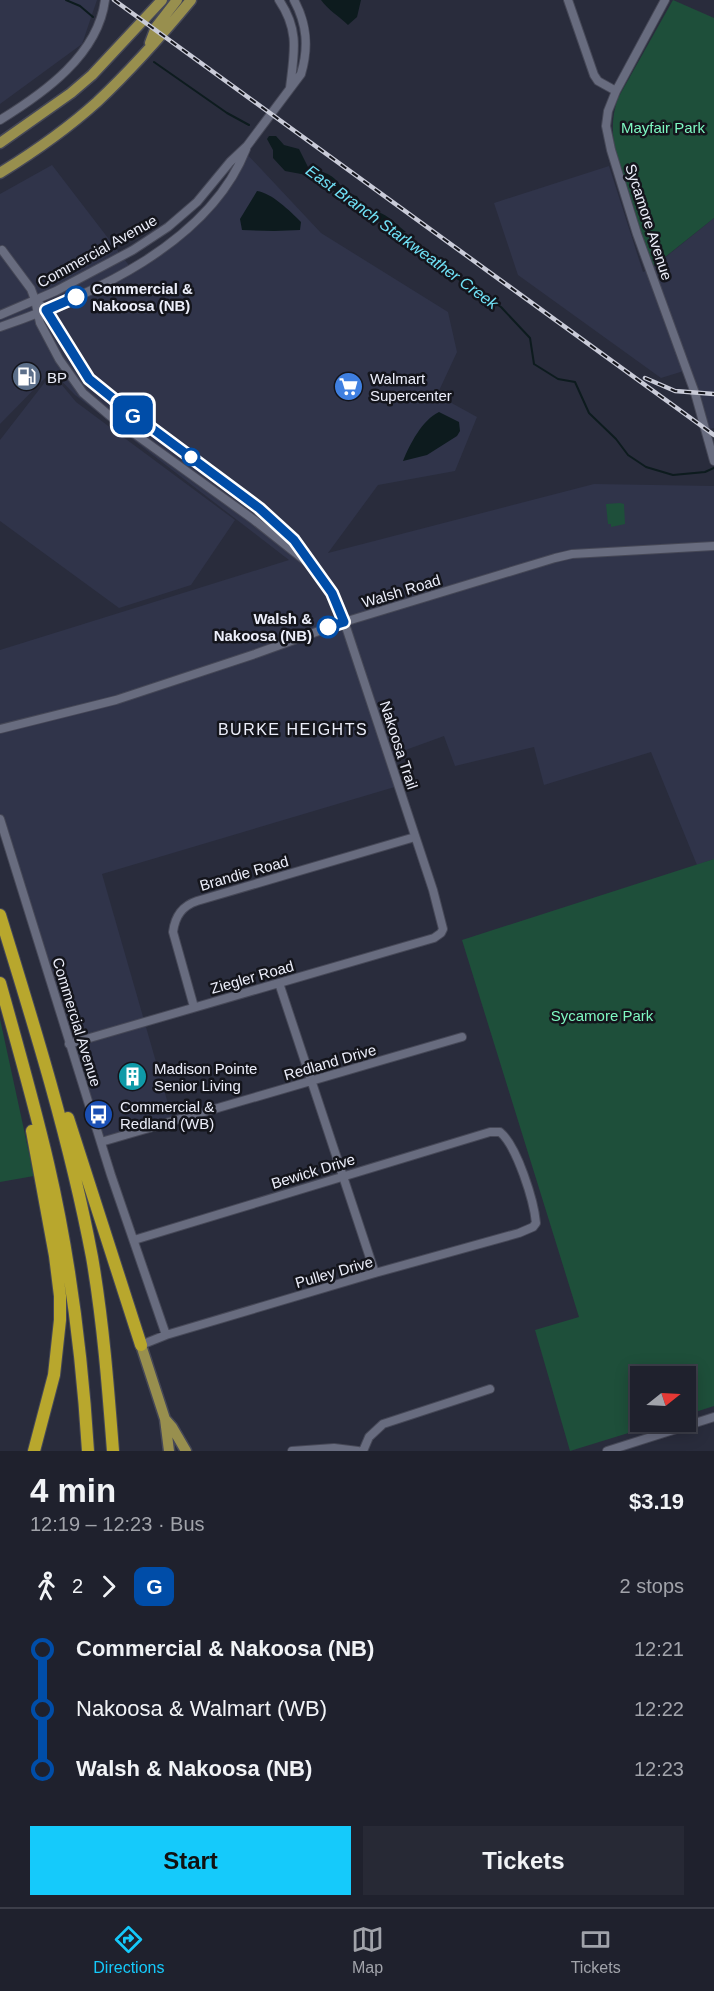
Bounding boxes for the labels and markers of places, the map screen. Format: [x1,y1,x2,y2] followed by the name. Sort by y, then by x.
[92,280,193,314] place label: Commercial & Nakoosa (NB)
[65,286,87,308] marker: Commercial & Nakoosa (NB)
[10,361,42,393] fuel station icon: BP
[47,369,67,386] place label: BP
[370,370,452,404] place label: Walmart Supercenter
[333,371,365,403] supermarket icon: Walmart Supercenter
[182,448,200,466] unlabelled marker
[214,610,312,644] place label: Walsh & Nakoosa (NB)
[317,616,339,638] marker: Walsh & Nakoosa (NB)
[154,1060,257,1094] place label: Madison Pointe Senior Living
[117,1061,149,1093] building icon: Madison Pointe Senior Living
[120,1098,214,1132] place label: Commercial & Redland (WB)
[83,1099,115,1131] bus stop icon: Commercial & Redland (WB)

